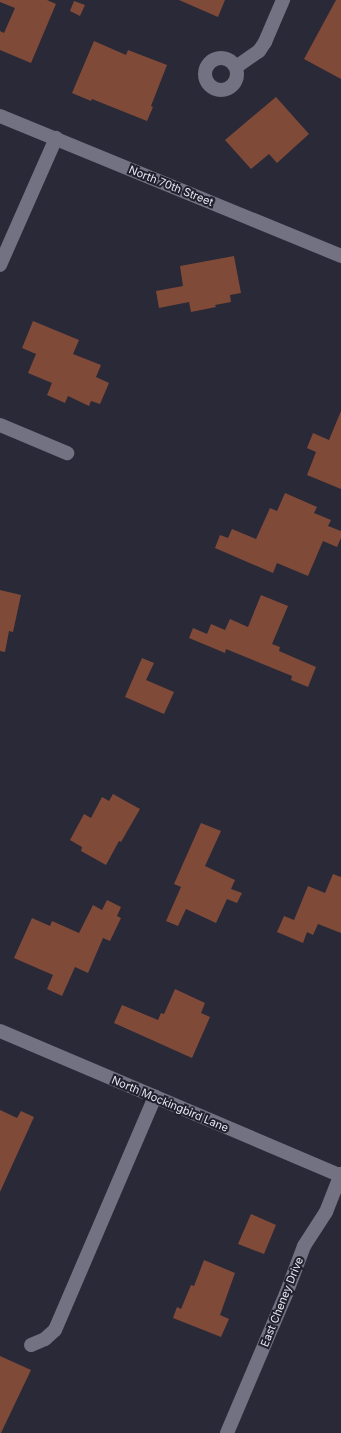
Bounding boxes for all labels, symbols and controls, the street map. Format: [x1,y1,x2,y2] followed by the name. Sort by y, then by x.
[127,163,215,209] street label: North 70th Street
[110,1073,230,1135] street label: North Mockingbird Lane
[258,1255,306,1349] street label: East Cheney Drive

